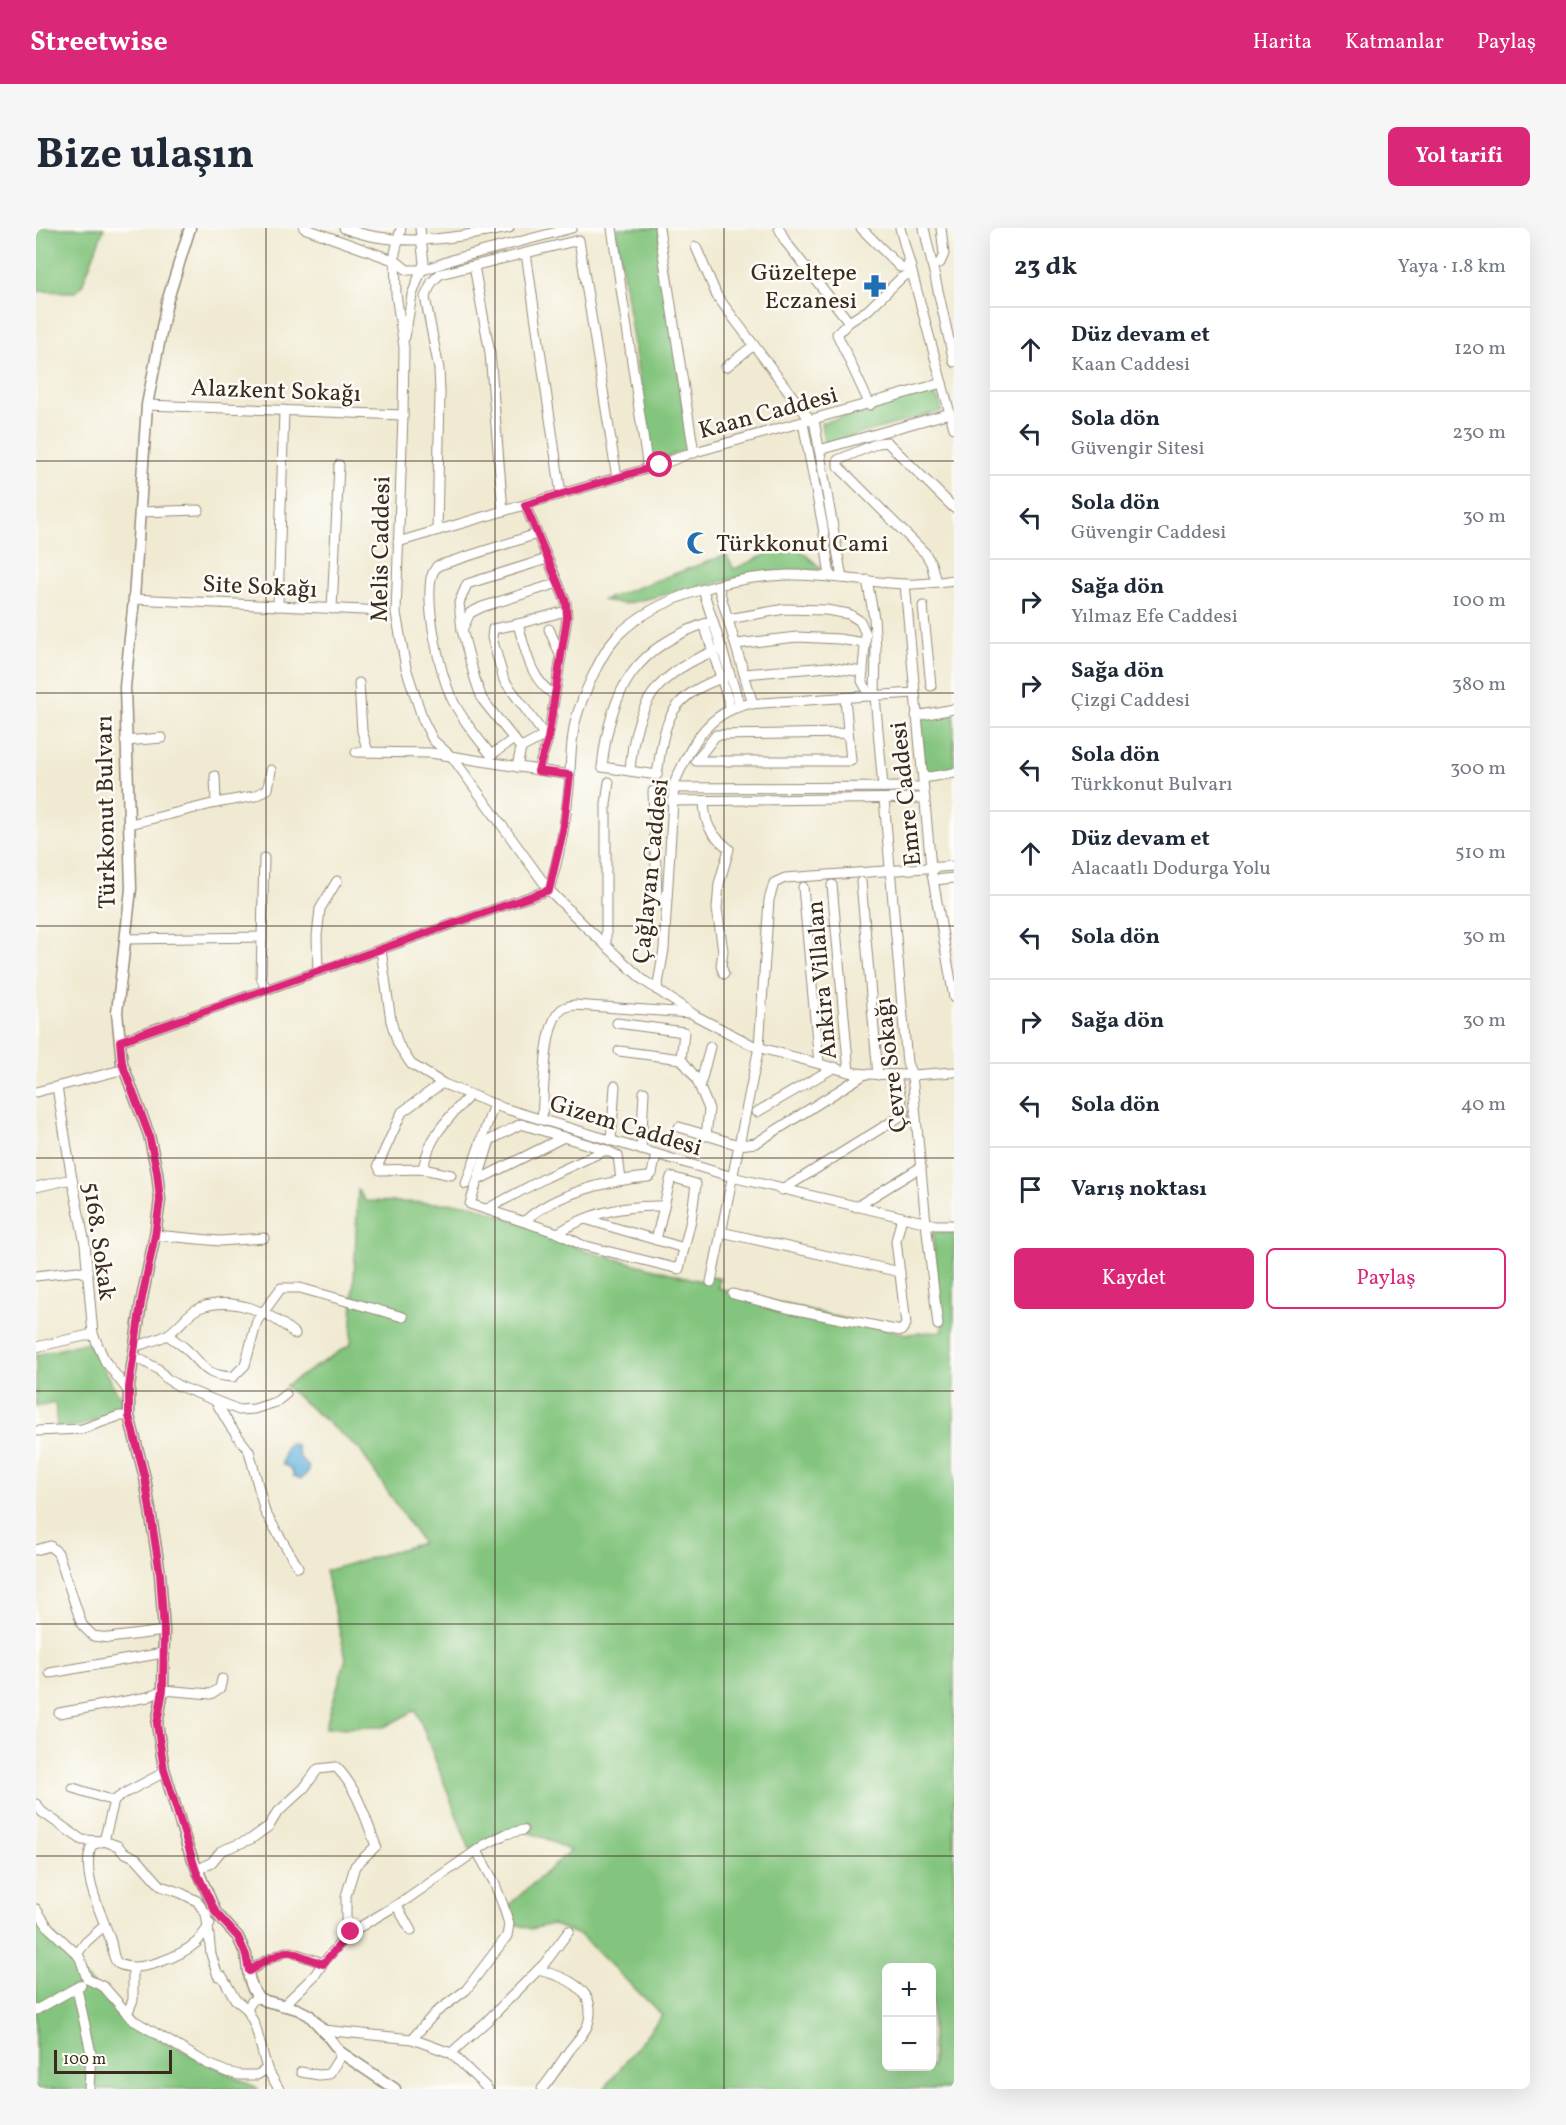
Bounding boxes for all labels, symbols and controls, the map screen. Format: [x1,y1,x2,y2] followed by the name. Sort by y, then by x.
[30,23,168,62] text: Streetwise
[1253,28,1312,57] text: Harita
[1345,28,1444,57] text: Katmanlar
[1477,28,1536,57] text: Paylaş
[36,127,255,186] text: Bize ulaşın
[1388,127,1530,186] button: Yol tarifi
[1014,249,1077,285] text: 23 dk
[1397,253,1506,281] text: Yaya · 1.8 km
[751,257,857,319] place label: Güzeltepe Eczanesi
[862,273,888,299] pharmacy icon: Güzeltepe Eczanesi
[1071,320,1210,351] text: Düz devam et
[1014,333,1047,366] icon: ahead
[1454,335,1506,363] text: 120 m
[1071,351,1190,379] text: Kaan Caddesi
[190,372,361,412] street label: Alazkent Sokağı
[695,379,842,449] street label: Kaan Caddesi
[1071,404,1160,435] text: Sola dön
[1014,417,1047,450] icon: left
[1452,419,1506,447] text: 230 m
[1071,435,1205,463] text: Güvengir Sitesi
[646,451,672,477] route start
[364,476,400,622] street label: Melis Caddesi
[1071,488,1160,519] text: Sola dön
[1014,501,1047,534] icon: left
[1462,503,1506,531] text: 30 m
[1071,519,1226,547] text: Güvengir Caddesi
[716,528,888,562] place label: Türkkonut Cami
[685,530,711,556] mosque icon: Türkkonut Cami
[202,568,318,608] street label: Site Sokağı
[1071,572,1164,603] text: Sağa dön
[1014,585,1047,618] icon: right
[1452,587,1506,615] text: 100 m
[1071,603,1238,631] text: Yılmaz Efe Caddesi
[1071,656,1164,687] text: Sağa dön
[1014,669,1047,702] icon: right
[1452,671,1506,699] text: 380 m
[1071,687,1190,715] text: Çizgi Caddesi
[88,715,126,909] street label: Türkkonut Bulvarı
[882,720,931,868] street label: Emre Caddesi
[1071,740,1160,771] text: Sola dön
[1014,753,1047,786] icon: left
[1450,755,1506,783] text: 300 m
[1071,771,1233,799] text: Türkkonut Bulvarı
[625,777,679,965] street label: Çağlayan Caddesi
[1071,824,1210,855] text: Düz devam et
[1014,837,1047,870] icon: ahead
[1455,839,1506,867] text: 510 m
[1071,855,1271,883] text: Alacaatlı Dodurga Yolu
[799,899,847,1061] street label: Ankira Villalan
[1014,921,1047,954] icon: left
[1071,922,1160,953] text: Sola dön
[1462,923,1506,951] text: 30 m
[867,995,917,1134] street label: Çevre Sokağı
[1014,1005,1047,1038] icon: right
[1071,1006,1164,1037] text: Sağa dön
[1462,1007,1506,1035] text: 30 m
[545,1088,706,1166] street label: Gizem Caddesi
[1014,1089,1047,1122] icon: left
[1071,1090,1160,1121] text: Sola dön
[1461,1091,1506,1119] text: 40 m
[1014,1173,1047,1206] icon: arrive
[1071,1174,1207,1205] text: Varış noktası
[73,1180,123,1303] street label: 5168. Sokak
[1014,1248,1254,1309] button: Kaydet
[1266,1248,1506,1309] button: Paylaş
[337,1918,363,1944] route end
[882,1963,936,2071] map controls
[882,1963,936,2017] button: +
[882,2017,936,2071] button: −
[54,2047,172,2074] scale bar
[63,2049,106,2071] text: 100 m

